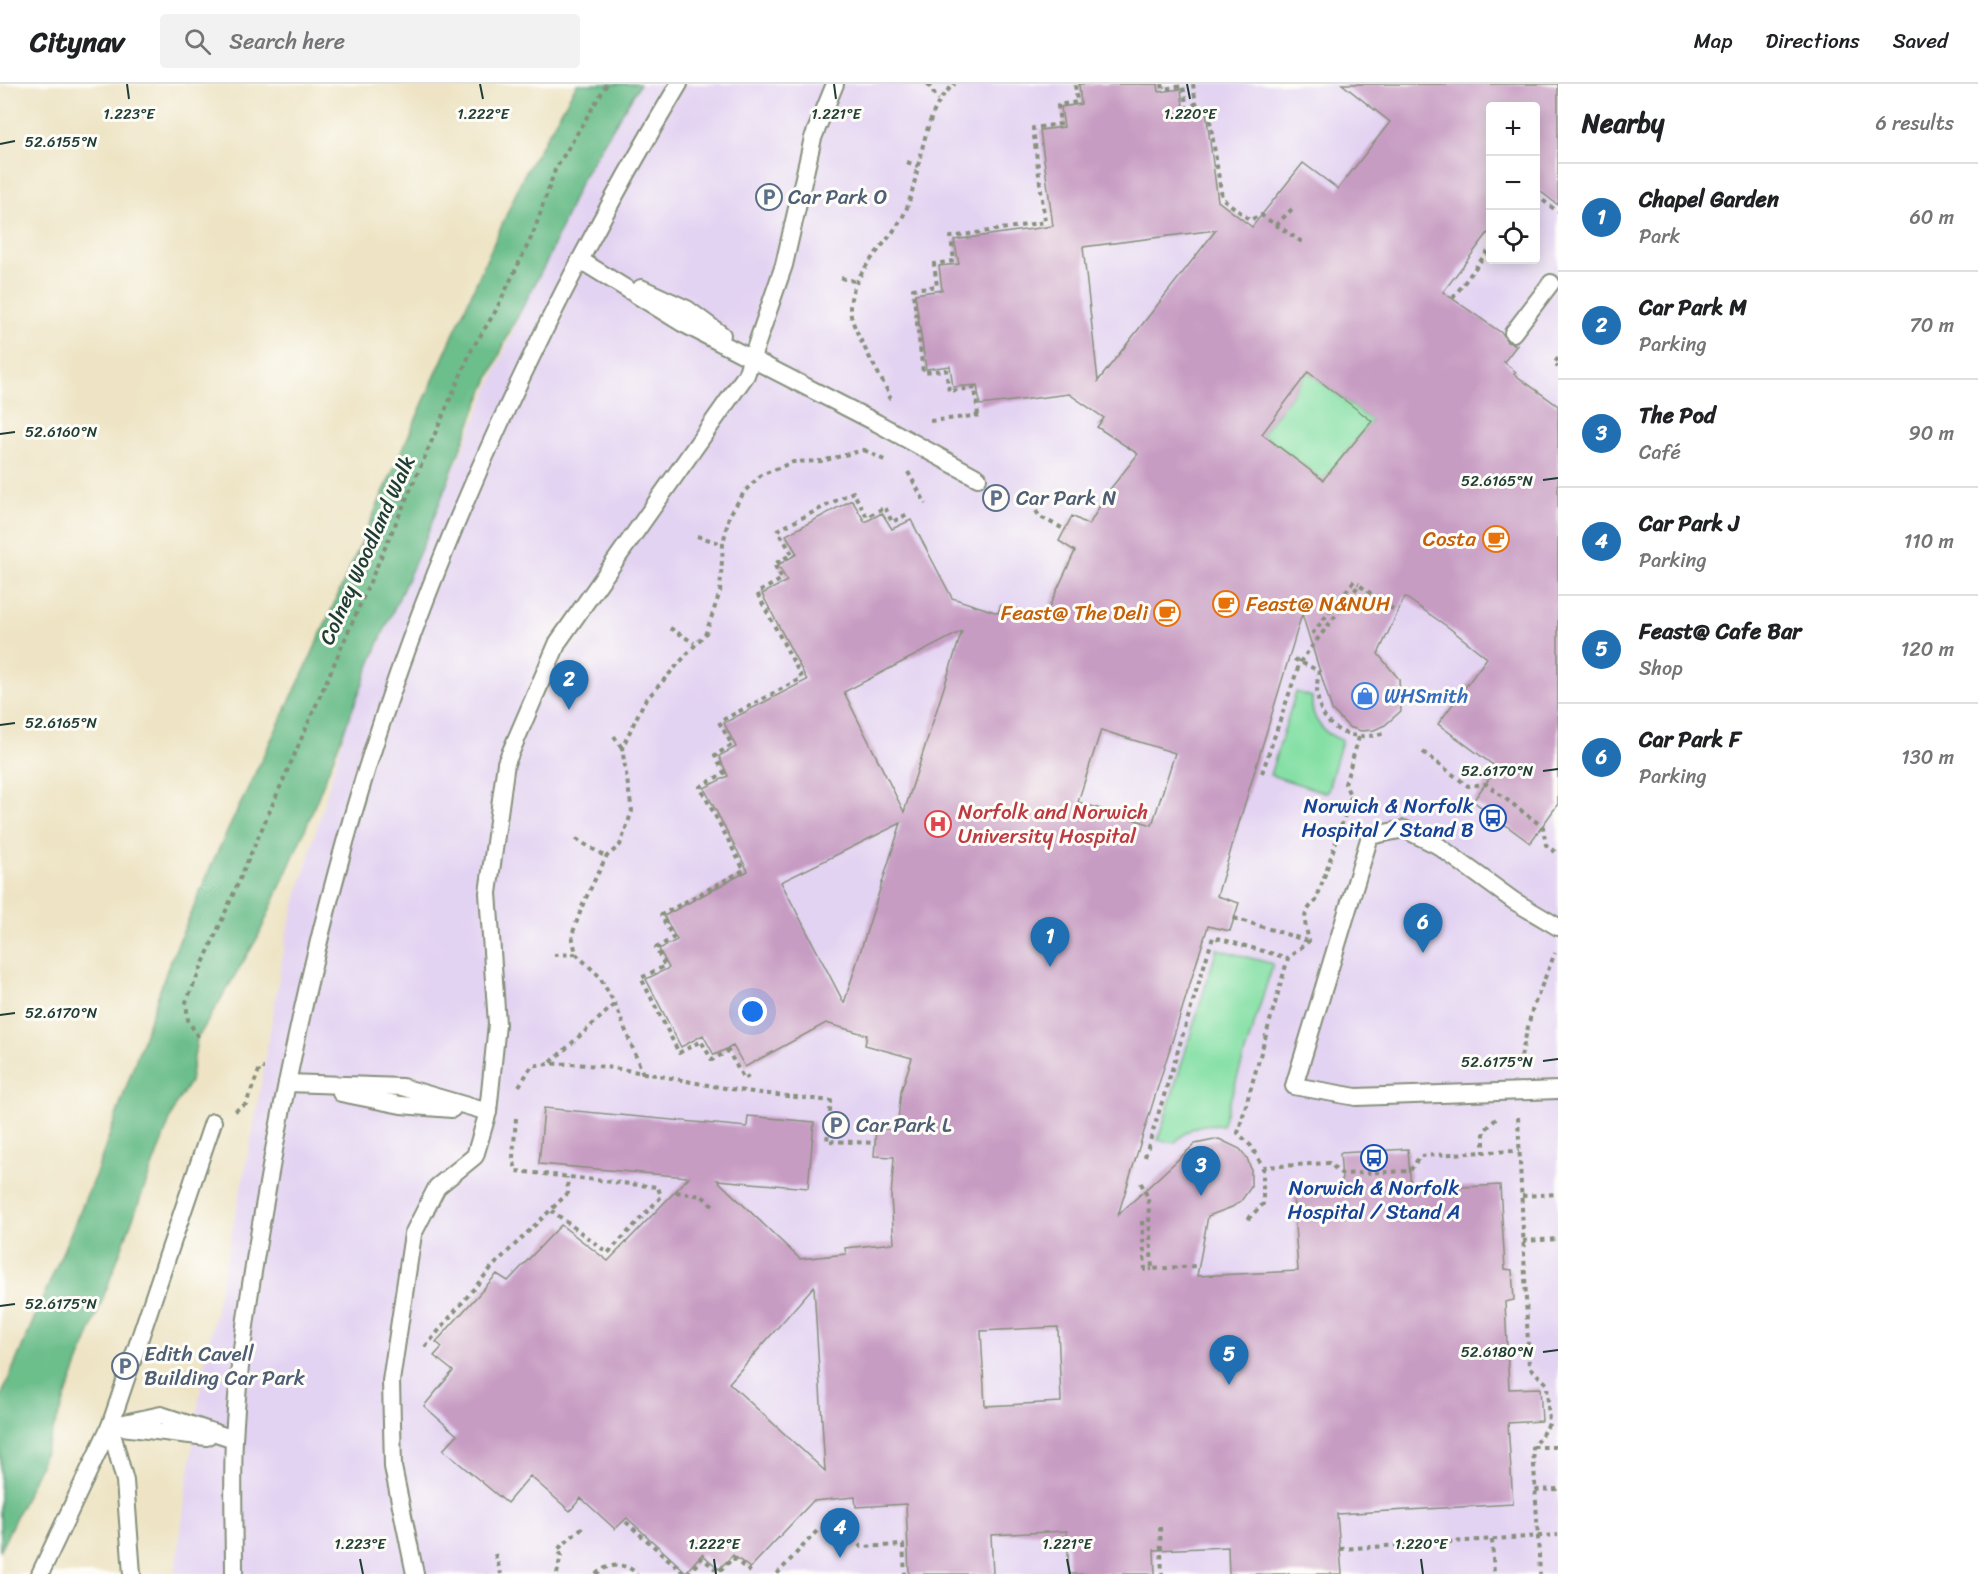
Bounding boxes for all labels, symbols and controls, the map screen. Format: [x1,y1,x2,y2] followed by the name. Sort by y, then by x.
[160,14,580,68] search box
[30,17,124,66] text: Citynav
[229,22,345,61] text: Search here
[1694,22,1732,60] text: Map
[1765,22,1860,60] text: Directions
[1893,22,1948,60] text: Saved
[181,25,214,58] icon: search
[1582,100,1664,146] text: Nearby
[103,101,156,127] text: 1.223°E
[457,101,511,127] text: 1.222°E
[811,101,862,127] text: 1.221°E
[1164,101,1218,127] text: 1.220°E
[1486,102,1540,264] map controls
[1486,102,1540,156] button: +
[1875,106,1954,141] text: 6 results
[25,129,98,155] text: 52.6155°N
[1486,156,1540,210] button: −
[788,178,887,216] place label: Car Park O
[1639,180,1779,219] text: Chapel Garden
[754,182,784,212] parking icon: Car Park O
[1597,200,1606,235] text: 1
[1909,200,1954,235] text: 60 m
[1486,210,1540,264] button: locate
[1639,219,1680,254] text: Park
[1639,288,1747,327] text: Car Park M
[1596,308,1607,343] text: 2
[1909,308,1954,343] text: 70 m
[1639,327,1706,362] text: Parking
[1639,396,1715,435] text: The Pod
[1596,416,1607,451] text: 3
[1909,416,1954,451] text: 90 m
[25,419,98,445] text: 52.6160°N
[1639,435,1681,470] text: Café
[308,449,426,651] street label: Colney Woodland Walk
[1461,468,1534,494] text: 52.6165°N
[1016,479,1117,517] place label: Car Park N
[981,483,1011,513] parking icon: Car Park N
[1639,504,1739,543] text: Car Park J
[1423,520,1476,558] place label: Costa
[1481,524,1511,554] cafe icon: Costa
[1595,524,1608,559] text: 4
[1904,524,1954,559] text: 110 m
[1639,543,1706,578] text: Parking
[1246,585,1391,623] place label: Feast@ N&NUH
[1211,589,1241,619] cafe icon: Feast@ N&NUH
[1001,594,1149,632] place label: Feast@ The Deli
[1152,598,1182,628] cafe icon: Feast@ The Deli
[1639,612,1801,651] text: Feast@ Cafe Bar
[1595,632,1608,667] text: 5
[1901,632,1954,667] text: 120 m
[1639,651,1683,686] text: Shop
[550,660,588,710] pin: 2
[1384,677,1468,715] place label: WHSmith
[1350,681,1380,711] shop icon: WHSmith
[25,710,98,736] text: 52.6165°N
[1639,720,1741,759] text: Car Park F
[1596,740,1607,775] text: 6
[1901,740,1954,775] text: 130 m
[1461,758,1534,784] text: 52.6170°N
[1639,759,1706,794] text: Parking
[1301,787,1474,849] place label: Norwich & Norfolk Hospital / Stand B
[958,793,1148,855] place label: Norfolk and Norwich University Hospital
[1478,803,1508,833] bus stop icon: Norwich & Norfolk Hospital / Stand B
[923,809,953,839] hospital icon: Norfolk and Norwich University Hospital
[1404,904,1442,953] pin: 6
[1030,918,1070,967] pin: 1
[738,997,767,1026] your location
[25,1000,98,1026] text: 52.6170°N
[1461,1049,1534,1075] text: 52.6175°N
[856,1106,952,1144] place label: Car Park L
[821,1110,851,1140] parking icon: Car Park L
[1359,1143,1389,1173] bus stop icon: Norwich & Norfolk Hospital / Stand A
[1182,1146,1220,1196] pin: 3
[1288,1169,1460,1231] place label: Norwich & Norfolk Hospital / Stand A
[25,1291,98,1317] text: 52.6175°N
[144,1335,306,1397] place label: Edith Cavell Building Car Park
[1210,1336,1248,1385] pin: 5
[1461,1339,1534,1365] text: 52.6180°N
[110,1351,140,1381] parking icon: Edith Cavell Building Car Park
[820,1508,860,1558] pin: 4
[334,1531,387,1557] text: 1.223°E
[688,1531,742,1557] text: 1.222°E
[1042,1531,1093,1557] text: 1.221°E
[1395,1531,1449,1557] text: 1.220°E

